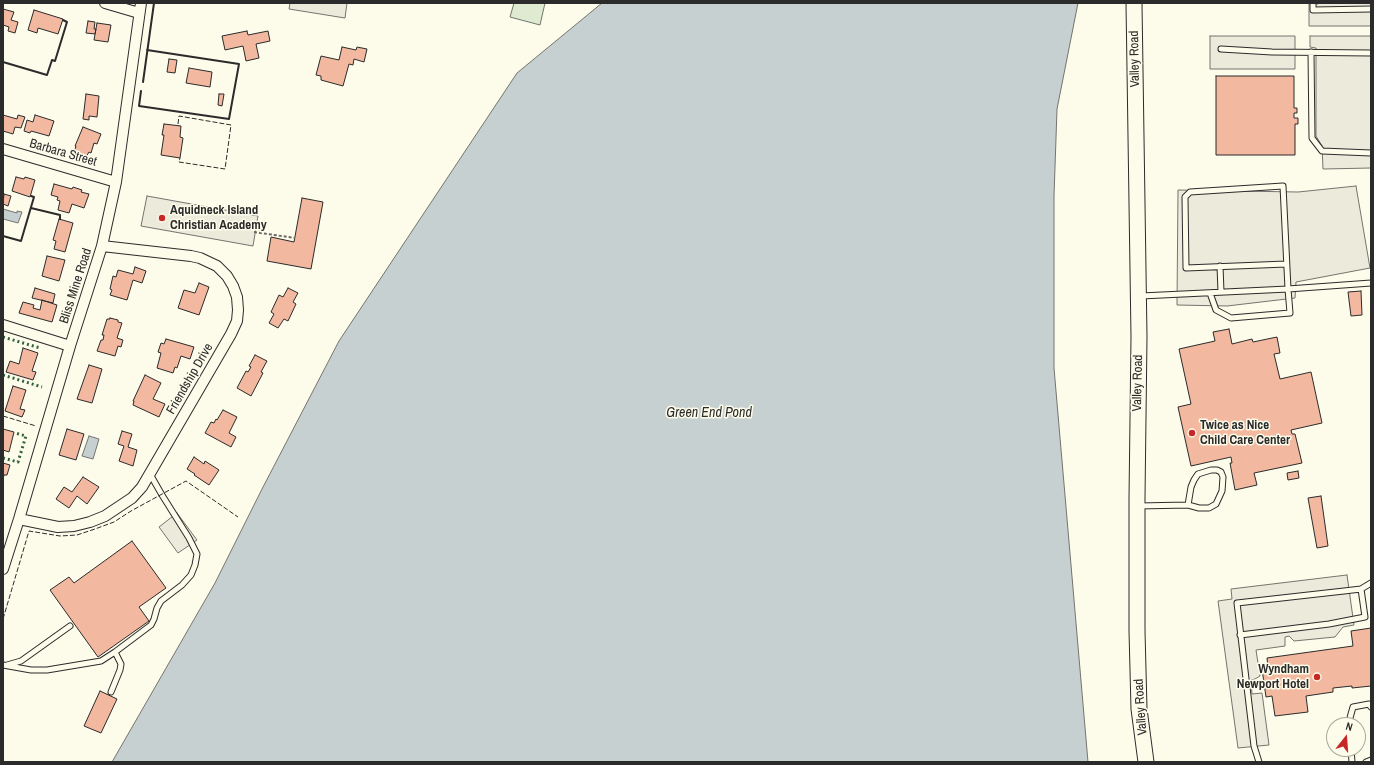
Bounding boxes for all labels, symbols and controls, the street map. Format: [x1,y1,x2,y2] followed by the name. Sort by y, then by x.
[1127,31,1143,87] street label: Valley Road
[28,136,98,170] street label: Barbara Street
[170,203,267,234] place label: Aquidneck Island Christian Academy
[157,213,167,223] marker: Aquidneck Island Christian Academy
[56,246,96,326] street label: Bliss Mine Road
[163,341,217,417] street label: Friendship Drive
[1130,355,1146,411] street label: Valley Road
[666,405,752,421] water label: Green End Pond
[1200,418,1290,449] place label: Twice as Nice Child Care Center
[1187,428,1197,438] marker: Twice as Nice Child Care Center
[1237,662,1309,693] place label: Wyndham Newport Hotel
[1312,672,1322,682] marker: Wyndham Newport Hotel
[1131,678,1151,736] street label: Valley Road
[1326,717,1366,757] north arrow
[1344,719,1354,734] text: N

